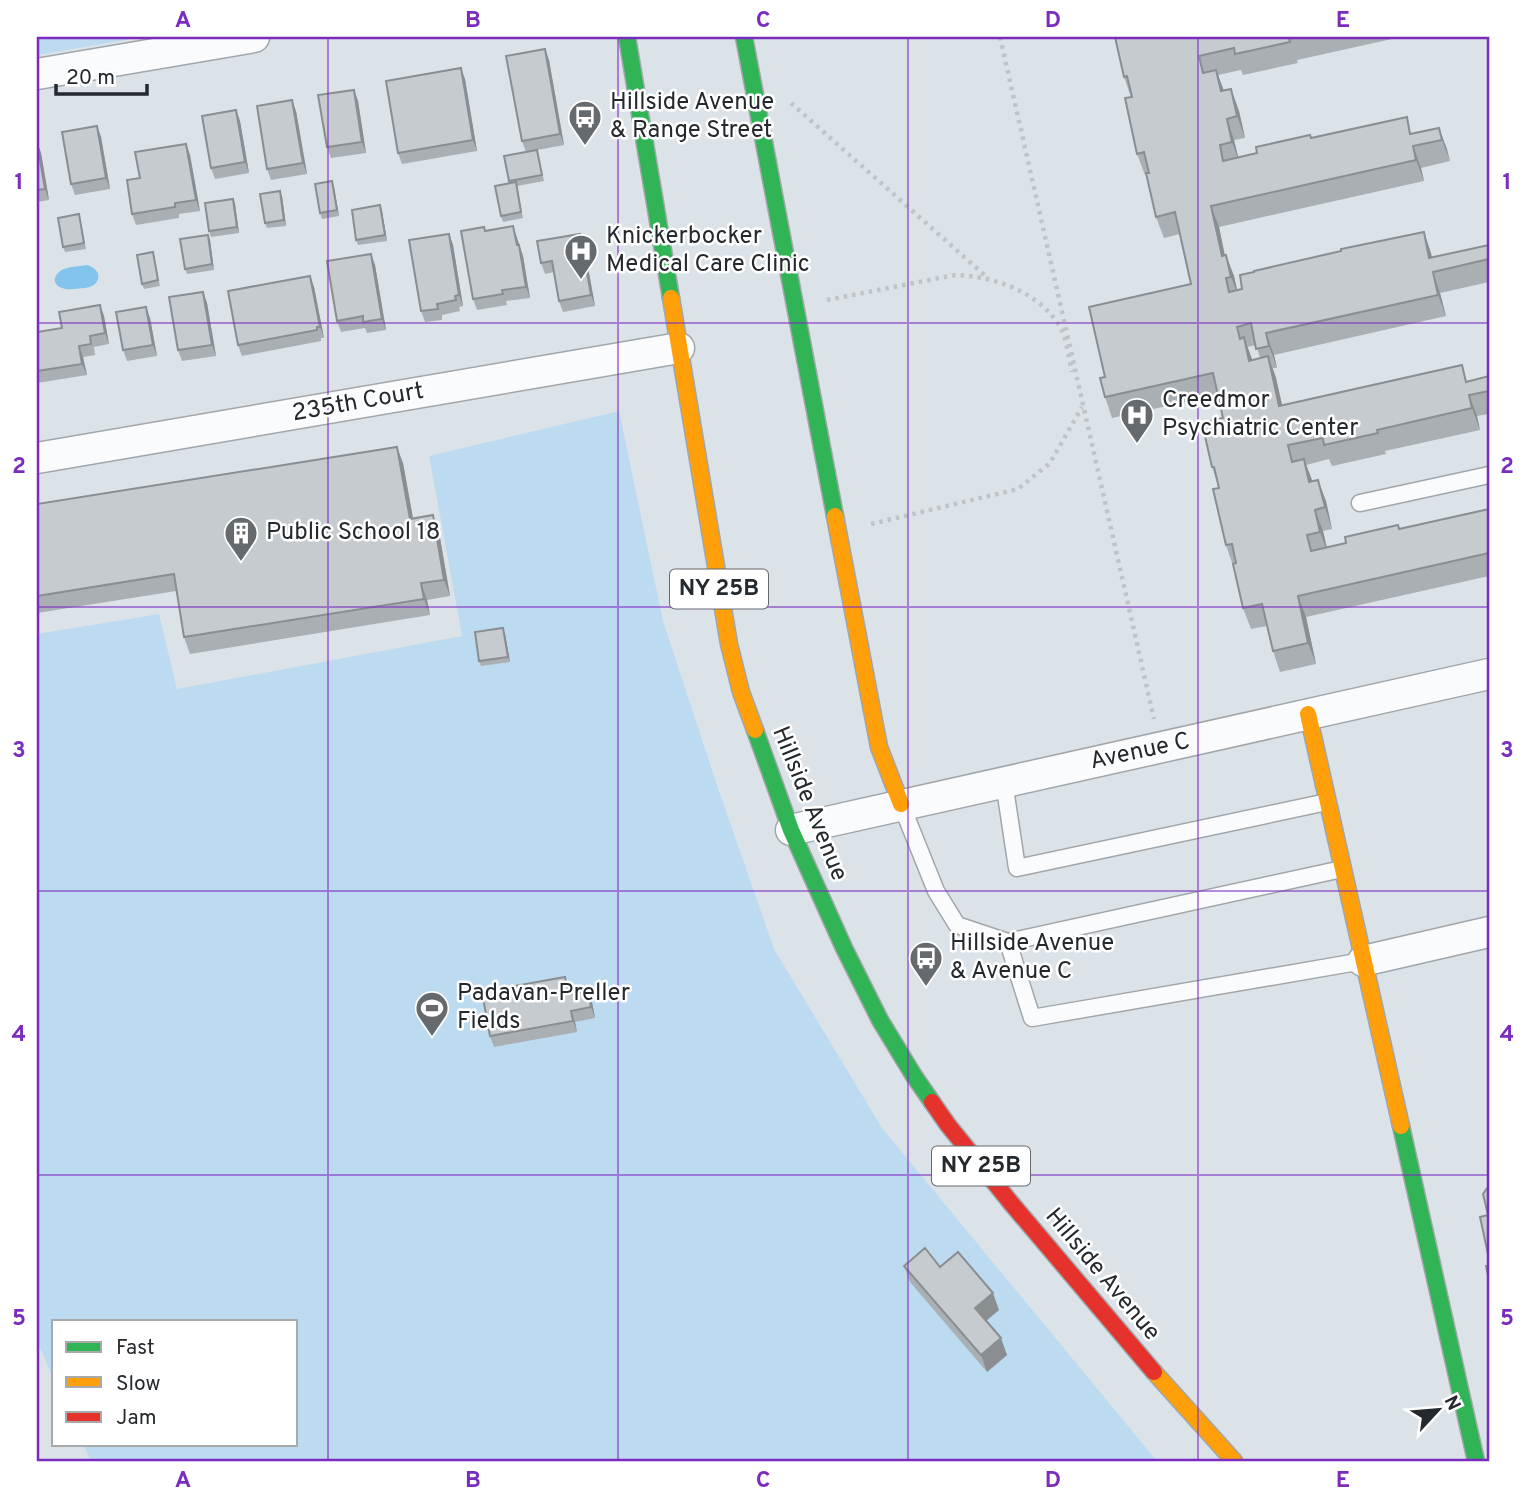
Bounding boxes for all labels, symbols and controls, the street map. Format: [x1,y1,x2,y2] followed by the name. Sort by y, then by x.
[175,7,191,36] text: A
[465,7,481,36] text: B
[756,7,770,36] text: C
[1045,7,1061,36] text: D
[1336,7,1350,36] text: E
[56,52,147,96] scale bar
[66,65,115,92] text: 20 m
[610,88,774,146] place label: Hillside Avenue & Range Street
[566,98,604,147] bus stop icon: Hillside Avenue & Range Street
[14,169,24,198] text: 1
[1502,169,1512,198] text: 1
[606,222,810,280] place label: Knickerbocker Medical Care Clinic
[562,232,600,281] hospital icon: Knickerbocker Medical Care Clinic
[290,377,426,429] street label: 235th Court
[1162,386,1359,444] place label: Creedmor Psychiatric Center
[1118,396,1156,445] hospital icon: Creedmor Psychiatric Center
[12,453,26,482] text: 2
[1500,453,1514,482] text: 2
[222,514,260,563] building icon: Public School 18
[266,518,440,548] place label: Public School 18
[670,569,768,608] road number: NY 25B
[764,722,854,886] street label: Hillside Avenue
[1087,727,1193,777] street label: Avenue C
[12,737,26,766] text: 3
[1500,737,1514,766] text: 3
[950,929,1114,987] place label: Hillside Avenue & Avenue C
[907,939,945,988] bus stop icon: Hillside Avenue & Avenue C
[457,979,630,1037] place label: Padavan-Preller Fields
[413,989,451,1038] sports icon: Padavan-Preller Fields
[12,1021,26,1050] text: 4
[1500,1021,1514,1050] text: 4
[932,1147,1030,1186] road number: NY 25B
[1038,1202,1166,1348] street label: Hillside Avenue
[12,1305,26,1334] text: 5
[1500,1305,1514,1334] text: 5
[52,1320,298,1446] legend
[116,1335,155,1362] text: Fast
[116,1371,161,1398] text: Slow
[1404,1376,1474,1446] north arrow
[1438,1392,1465,1415] text: N
[116,1405,157,1432] text: Jam
[175,1467,191,1496] text: A
[465,1467,481,1496] text: B
[756,1467,770,1496] text: C
[1045,1467,1061,1496] text: D
[1336,1467,1350,1496] text: E

